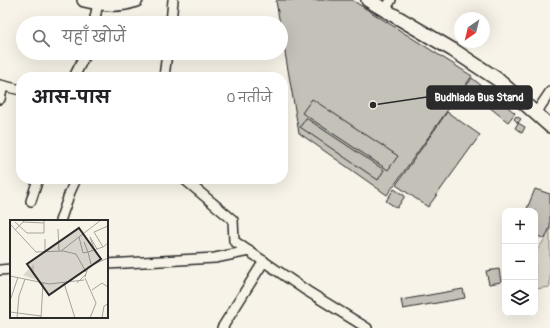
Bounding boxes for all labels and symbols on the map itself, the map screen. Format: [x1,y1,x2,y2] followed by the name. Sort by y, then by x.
[454,12,490,48] north arrow
[427,86,532,109] callout: Budhlada Bus Stand
[434,91,524,104] text: Budhlada Bus Stand
[10,220,108,318] inset map

